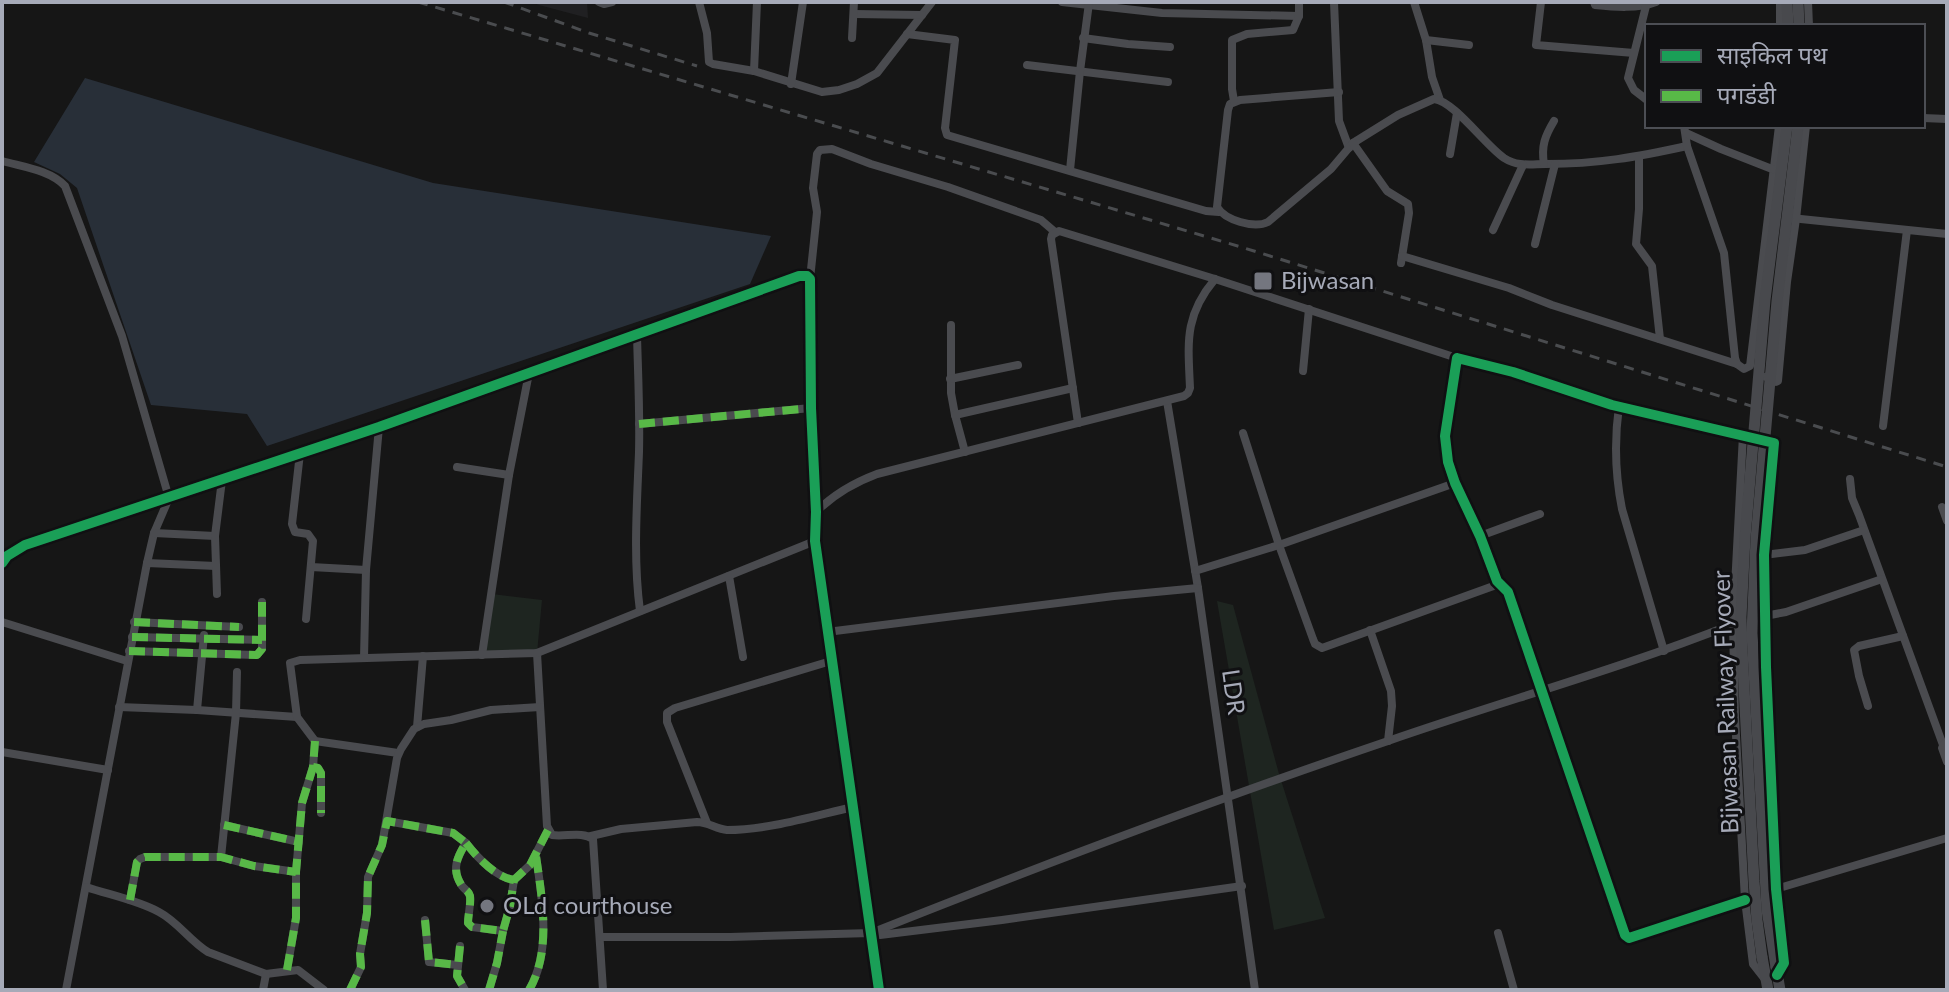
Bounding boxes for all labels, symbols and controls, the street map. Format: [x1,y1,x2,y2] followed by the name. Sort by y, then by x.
[1645,24,1925,128] legend
[1717,40,1828,69] text: साइकिल पथ
[1717,80,1777,109] text: पगडंडी
[1281,265,1374,294] place label: Bijwasan
[1252,270,1274,292] marker: Bijwasan
[1705,570,1744,834] street label: Bijwasan Railway Flyover
[1217,667,1252,716] street label: LDR
[503,890,672,919] place label: OLd courthouse
[478,897,496,915] marker: OLd courthouse

